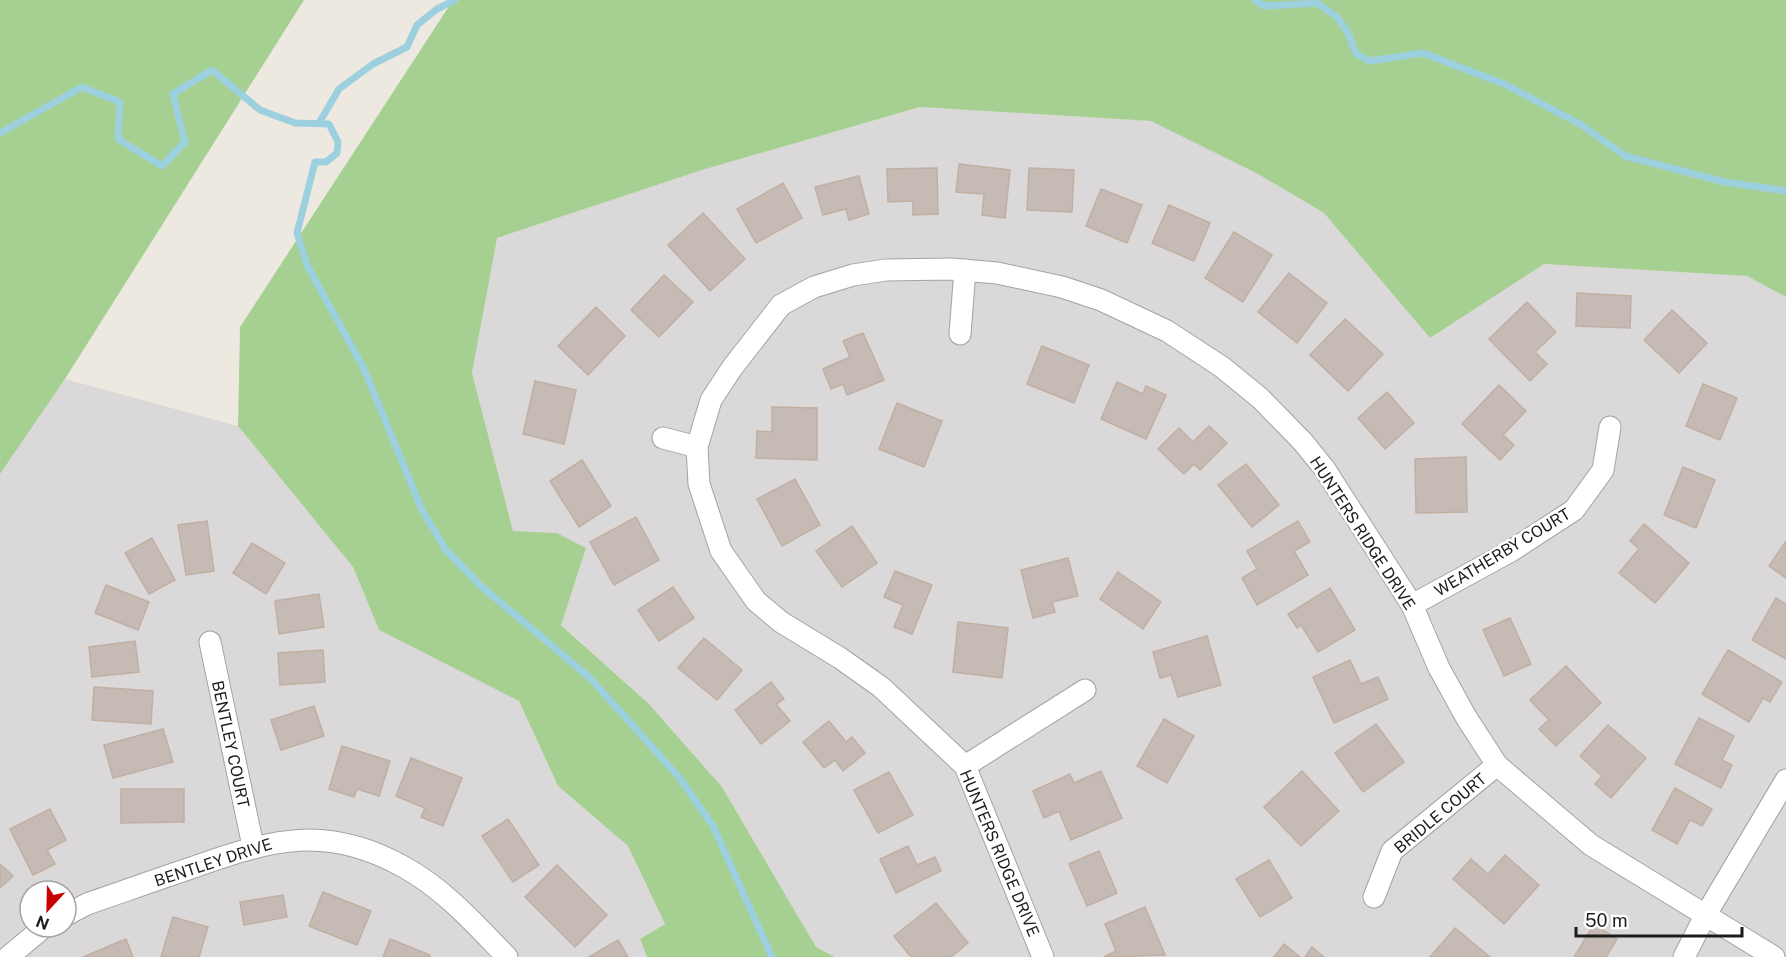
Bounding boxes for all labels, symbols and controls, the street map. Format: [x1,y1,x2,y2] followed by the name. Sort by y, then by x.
[1306,453,1419,614] street label: HUNTERS RIDGE DRIVE
[1431,504,1574,600] street label: WEATHERBY COURT
[208,679,253,810] street label: BENTLEY COURT
[956,767,1043,939] street label: HUNTERS RIDGE DRIVE
[1390,769,1491,857] street label: BRIDLE COURT
[152,835,274,890] street label: BENTLEY DRIVE
[18,879,78,939] north arrow
[1576,900,1742,938] scale bar
[1585,910,1628,931] text: 50 m
[33,911,52,934] text: N

